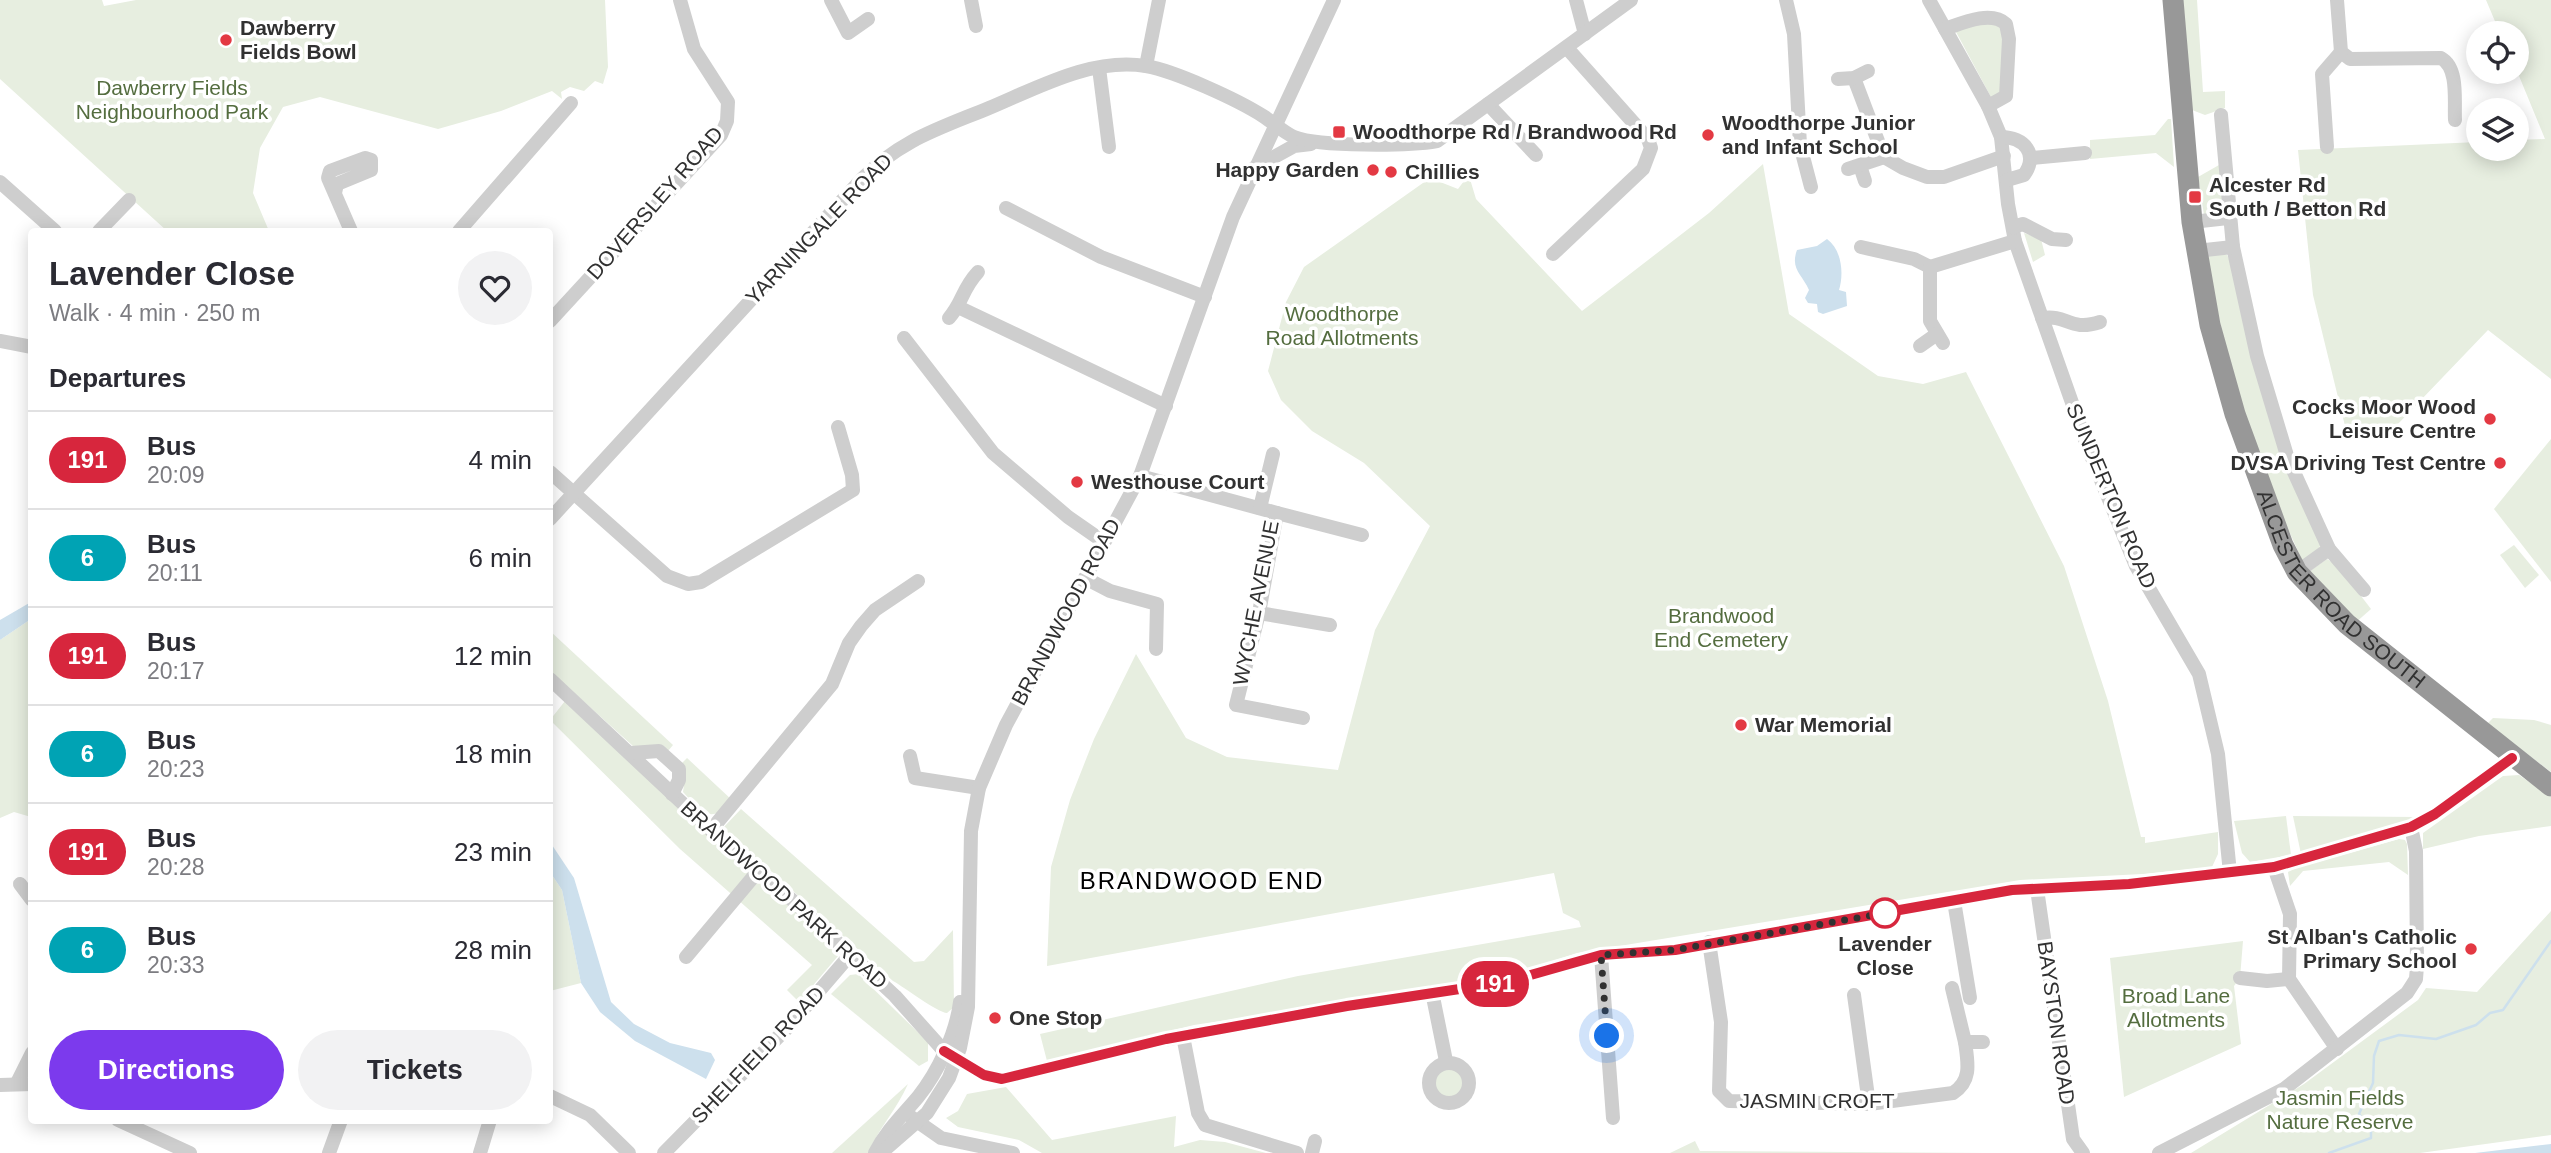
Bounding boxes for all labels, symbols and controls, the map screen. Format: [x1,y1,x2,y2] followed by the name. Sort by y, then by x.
[240,16,357,63] place label: Dawberry Fields Bowl
[2466,21,2529,161] map controls
[2466,21,2529,84] button: locate
[218,32,234,48] marker: Dawberry Fields Bowl
[76,76,269,123] park label: Dawberry Fields Neighbourhood Park
[2466,98,2529,161] button: layers
[1722,111,1915,158] place label: Woodthorpe Junior and Infant School
[1353,120,1677,143] place label: Woodthorpe Rd / Brandwood Rd
[582,122,727,284] street label: DOVERSLEY ROAD
[1331,124,1347,140] marker: Woodthorpe Rd / Brandwood Rd
[1700,127,1716,143] marker: Woodthorpe Junior and Infant School
[741,149,896,309] street label: YARNINGALE ROAD
[1215,158,1359,181] place label: Happy Garden
[1405,160,1480,183] place label: Chillies
[1365,162,1381,178] marker: Happy Garden
[1383,164,1399,180] marker: Chillies
[2209,173,2386,220] place label: Alcester Rd South / Betton Rd
[2187,189,2203,205] marker: Alcester Rd South / Betton Rd
[458,251,532,325] button: heart
[49,255,295,292] text: Lavender Close
[49,300,260,326] text: Walk · 4 min · 250 m
[1266,302,1418,349] park label: Woodthorpe Road Allotments
[49,363,186,393] text: Departures
[2292,395,2476,442] place label: Cocks Moor Wood Leisure Centre
[2062,400,2161,592] street label: SUNDERTON ROAD
[2482,411,2498,427] marker: Cocks Moor Wood Leisure Centre
[147,431,196,461] text: Bus
[468,445,532,475] text: 4 min
[67,446,108,473] text: 191
[2230,451,2486,474] place label: DVSA Driving Test Centre
[2492,455,2508,471] marker: DVSA Driving Test Centre
[147,462,205,488] text: 20:09
[1091,470,1264,493] place label: Westhouse Court
[1069,474,1085,490] marker: Westhouse Court
[2253,487,2430,693] street label: ALCESTER ROAD SOUTH
[1007,515,1124,709] street label: BRANDWOOD ROAD
[1228,518,1283,687] street label: WYCHE AVENUE
[147,529,196,559] text: Bus
[468,543,532,573] text: 6 min
[81,544,94,571] text: 6
[147,560,203,586] text: 20:11
[1654,604,1789,651] park label: Brandwood End Cemetery
[147,627,196,657] text: Bus
[454,641,532,671] text: 12 min
[67,642,108,669] text: 191
[147,658,205,684] text: 20:17
[1755,713,1892,736] place label: War Memorial
[1733,717,1749,733] marker: War Memorial
[147,725,196,755] text: Bus
[454,739,532,769] text: 18 min
[81,740,94,767] text: 6
[147,756,205,782] text: 20:23
[677,796,892,993] street label: BRANDWOOD PARK ROAD
[147,823,196,853] text: Bus
[454,837,532,867] text: 23 min
[67,838,108,865] text: 191
[147,854,205,880] text: 20:28
[1080,867,1324,894] district label: BRANDWOOD END
[1870,898,1900,928] marker: Lavender Close
[147,921,196,951] text: Bus
[2267,925,2457,972] place label: St Alban's Catholic Primary School
[1838,932,1932,979] place label: Lavender Close
[454,935,532,965] text: 28 min
[81,936,94,963] text: 6
[2034,940,2079,1106] street label: BAYSTON ROAD
[2463,941,2479,957] marker: St Alban's Catholic Primary School
[147,952,205,978] text: 20:33
[1455,961,1535,1007] line badge: 191
[1475,970,1515,997] text: 191
[687,982,829,1128] street label: SHELFIELD ROAD
[2122,984,2230,1031] park label: Broad Lane Allotments
[1009,1006,1102,1029] place label: One Stop
[987,1010,1003,1026] marker: One Stop
[1589,1018,1624,1053] your location
[49,1030,284,1110] button: Directions
[298,1030,532,1110] button: Tickets
[2266,1086,2414,1133] park label: Jasmin Fields Nature Reserve
[1739,1089,1895,1112] street label: JASMIN CROFT

